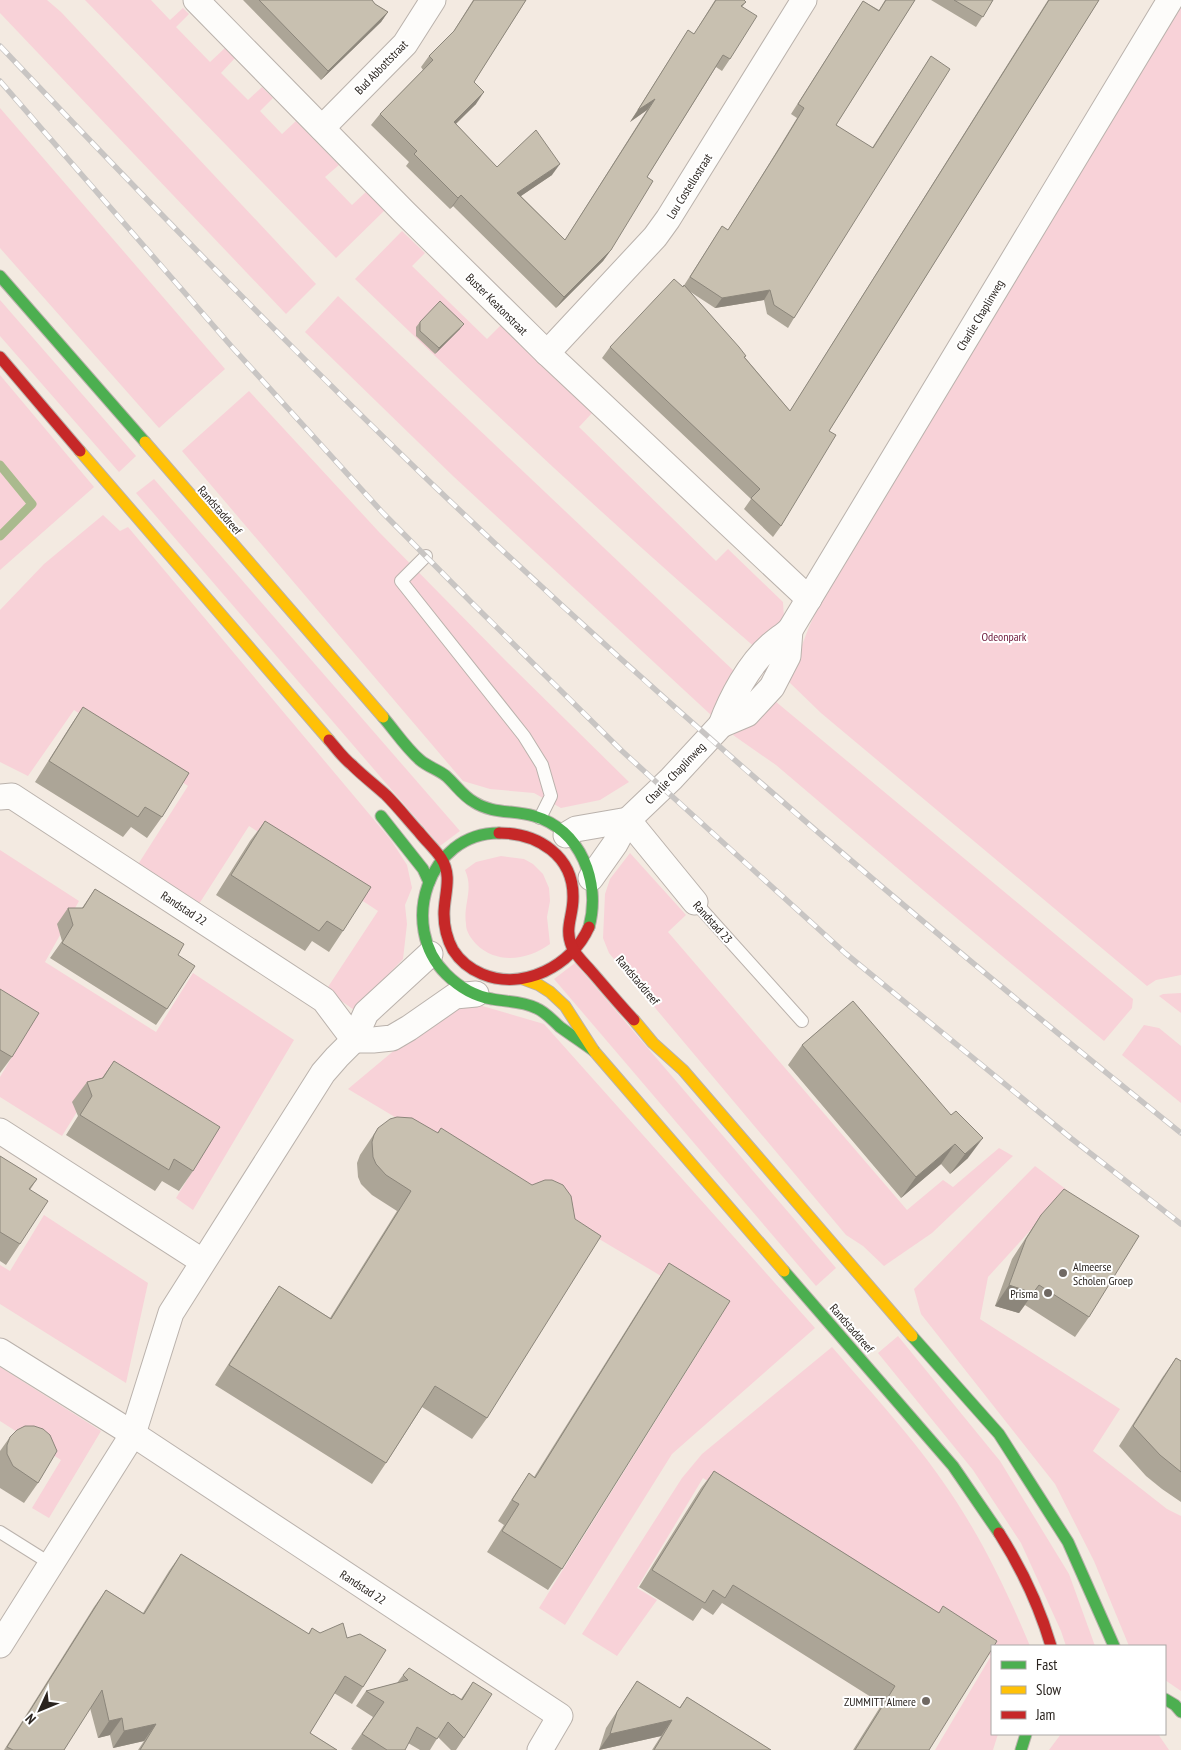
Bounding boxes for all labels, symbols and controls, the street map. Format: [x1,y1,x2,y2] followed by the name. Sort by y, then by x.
[351,36,411,97] street label: Bud Abbottstraat
[663,150,715,221] street label: Lou Costellostraat
[463,270,532,339] street label: Buster Keatonstraat
[953,277,1007,353] street label: Charlie Chaplinweg
[195,483,246,538] street label: Randstaddreef
[981,629,1027,644] park label: Odeonpark
[642,739,708,807] street label: Charlie Chaplinweg
[158,888,210,928] street label: Randstad 22
[690,898,736,946] street label: Randstad 23
[613,952,664,1008] street label: Randstaddreef
[1073,1259,1133,1288] place label: Almeerse Scholen Groep
[1057,1267,1069,1279] marker: Almeerse Scholen Groep
[1010,1286,1038,1301] place label: Prisma
[1042,1287,1054,1299] marker: Prisma
[827,1301,878,1356] street label: Randstaddreef
[337,1567,389,1607] street label: Randstad 22
[991,1645,1166,1735] legend
[1036,1655,1057,1674] text: Fast
[1036,1680,1061,1699] text: Slow
[15,1685,65,1735] north arrow
[844,1694,916,1709] place label: ZUMMITT Almere
[920,1695,932,1707] marker: ZUMMITT Almere
[1035,1705,1055,1724] text: Jam
[22,1710,40,1728] text: N

